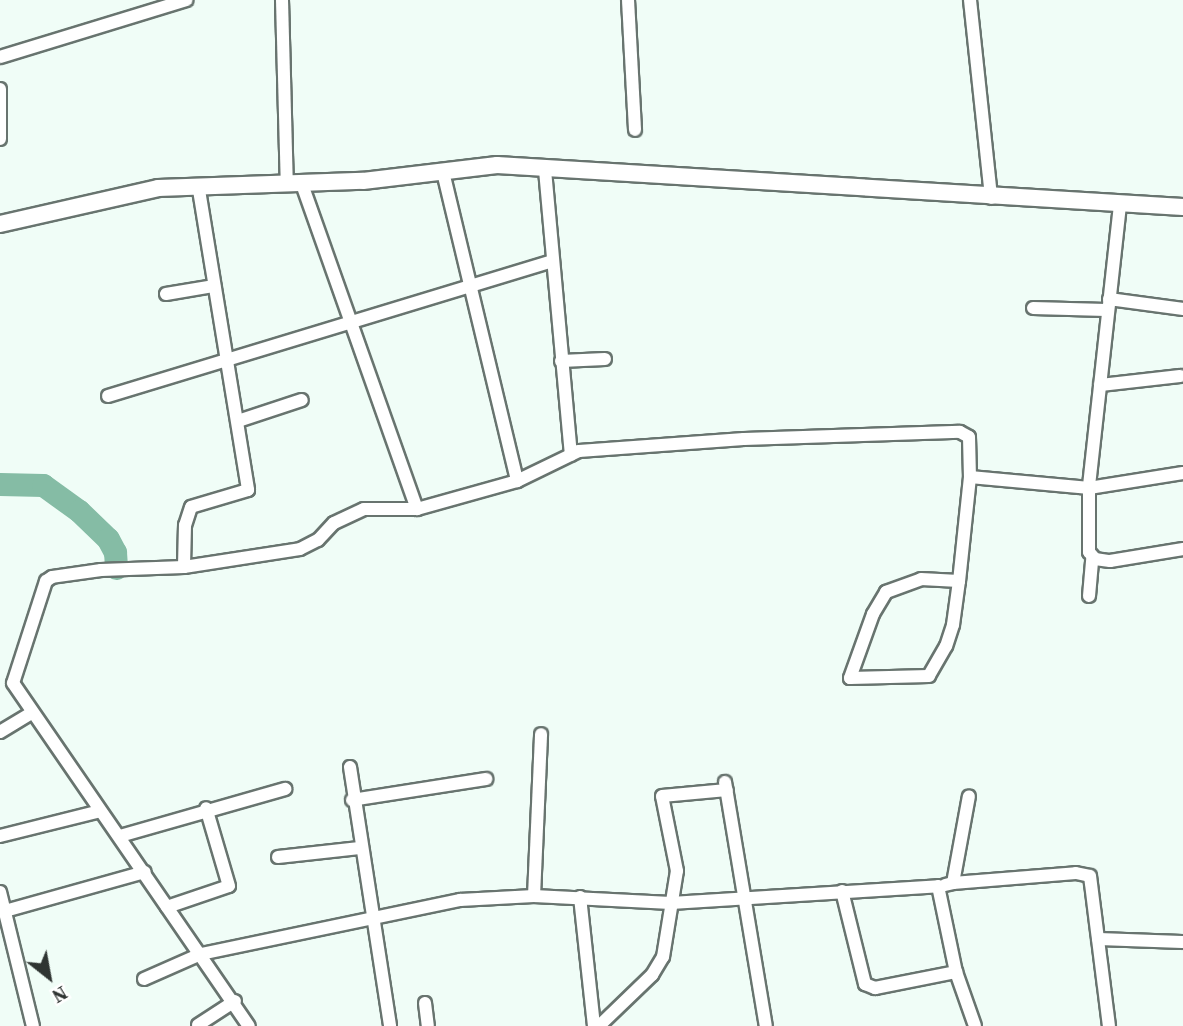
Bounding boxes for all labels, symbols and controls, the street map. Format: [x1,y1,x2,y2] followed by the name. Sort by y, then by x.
[14,942,84,1012] north arrow
[47,980,72,1010] text: N

